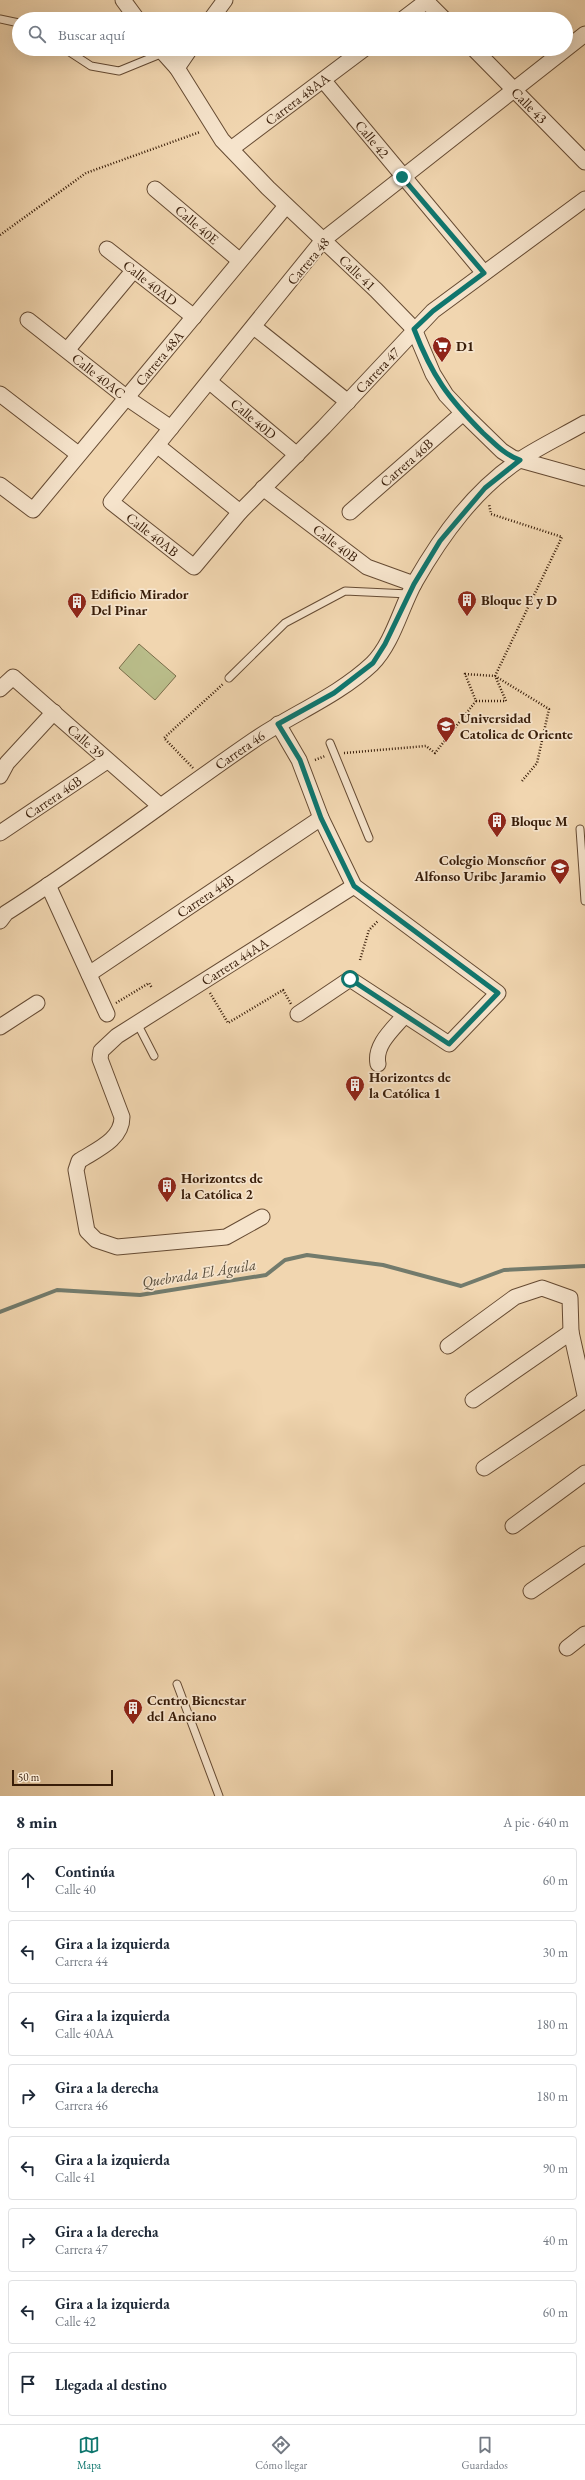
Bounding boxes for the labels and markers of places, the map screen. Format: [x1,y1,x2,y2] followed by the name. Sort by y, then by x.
[431,335,453,363] supermarket icon: D1
[456,337,474,355] place label: D1
[91,585,189,619] place label: Edificio Mirador Del Pinar
[456,589,478,617] building icon: Bloque E y D
[66,591,88,619] building icon: Edificio Mirador Del Pinar
[481,591,557,609] place label: Bloque E y D
[460,709,573,743] place label: Universidad Catolica de Oriente
[435,715,457,743] school or university icon: Universidad Catolica de Oriente
[486,810,508,838] building icon: Bloque M
[511,812,568,830] place label: Bloque M
[413,851,546,885] place label: Colegio Monseñor Alfonso Uribe Jaramio
[549,857,571,885] school or university icon: Colegio Monseñor Alfonso Uribe Jaramio
[369,1068,451,1102] place label: Horizontes de la Católica 1
[344,1074,366,1102] building icon: Horizontes de la Católica 1
[181,1169,263,1203] place label: Horizontes de la Católica 2
[156,1175,178,1203] building icon: Horizontes de la Católica 2
[147,1691,247,1725] place label: Centro Bienestar del Anciano
[122,1697,144,1725] building icon: Centro Bienestar del Anciano

